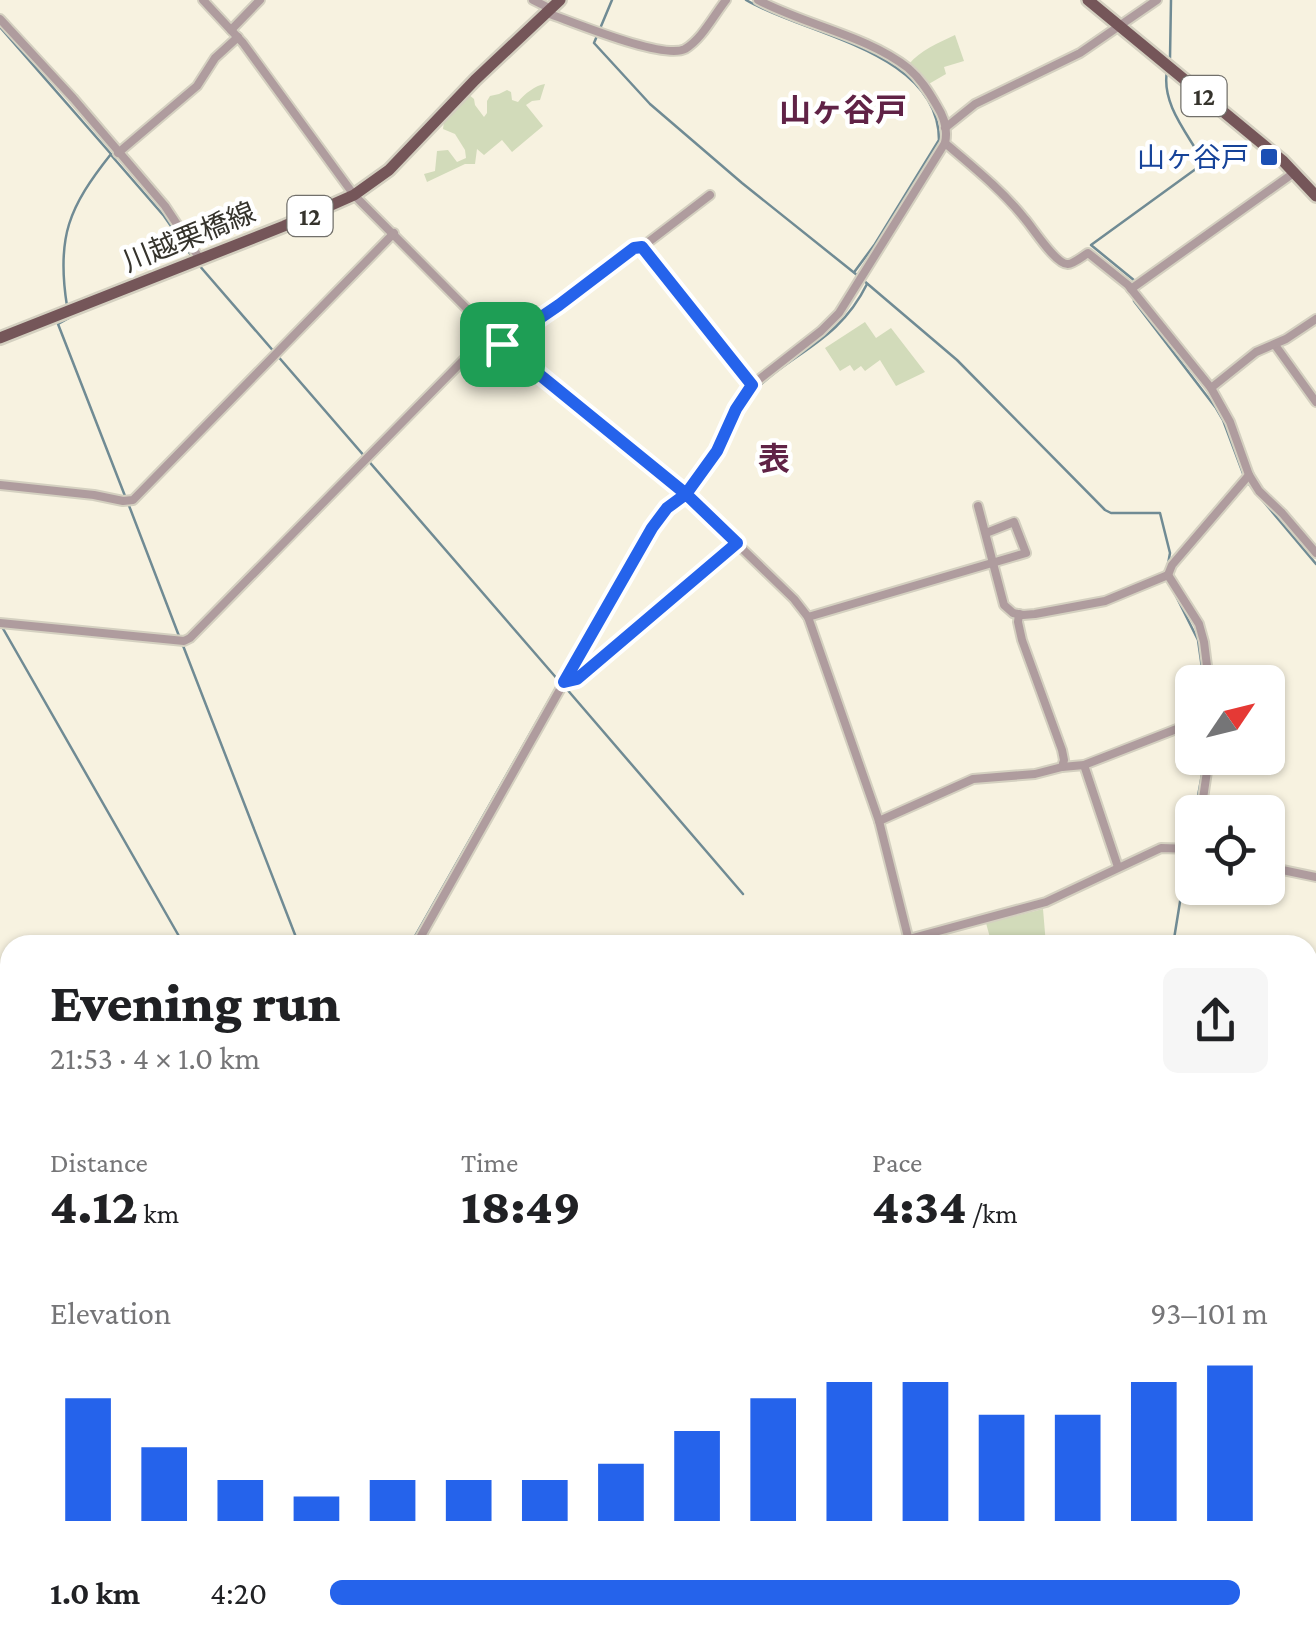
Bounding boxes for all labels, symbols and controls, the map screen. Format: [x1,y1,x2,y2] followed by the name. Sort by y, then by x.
[1182,76,1226,116] road number: 12
[779,92,907,128] district label: 山ヶ谷戸
[1137,142,1249,173] place label: 山ヶ谷戸
[1258,146,1280,168] marker: 山ヶ谷戸
[118,196,260,278] street label: 川越栗橋線
[288,196,332,236] road number: 12
[460,302,545,387] pin
[475,317,530,372] icon: arrive
[758,441,790,477] district label: 表
[1175,665,1285,775] north arrow
[1175,665,1285,905] map controls
[1175,795,1285,905] button: locate
[1163,968,1268,1073] button: share
[50,972,340,1033] text: Evening run
[50,1040,260,1076] text: 21:53 · 4 × 1.0 km
[50,1147,148,1178] text: Distance
[461,1147,518,1178] text: Time
[872,1147,922,1178] text: Pace
[50,1178,138,1234] text: 4.12
[461,1178,581,1234] text: 18:49
[872,1178,967,1234] text: 4:34
[138,1198,179,1229] text: km
[967,1198,1018,1229] text: /km
[50,1295,171,1331] text: Elevation
[1150,1295,1268,1331] text: 93–101 m
[50,1575,140,1611] text: 1.0 km
[210,1575,267,1611] text: 4:20

